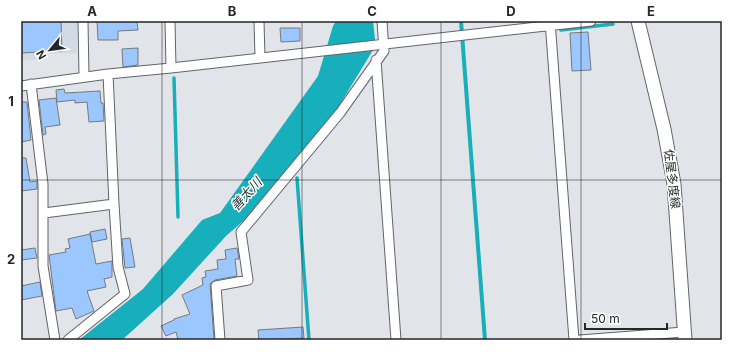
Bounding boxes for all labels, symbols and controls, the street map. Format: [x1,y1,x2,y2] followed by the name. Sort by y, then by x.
[87,3,97,19] text: A
[228,3,237,19] text: B
[367,3,377,19] text: C
[506,3,516,19] text: D
[647,3,655,19] text: E
[30,30,70,70] north arrow
[33,48,49,62] text: N
[8,93,14,109] text: 1
[661,148,684,210] street label: 佐屋多度線
[227,173,266,214] water label: 善太川
[7,251,15,267] text: 2
[585,305,667,331] scale bar
[591,311,620,326] text: 50 m

